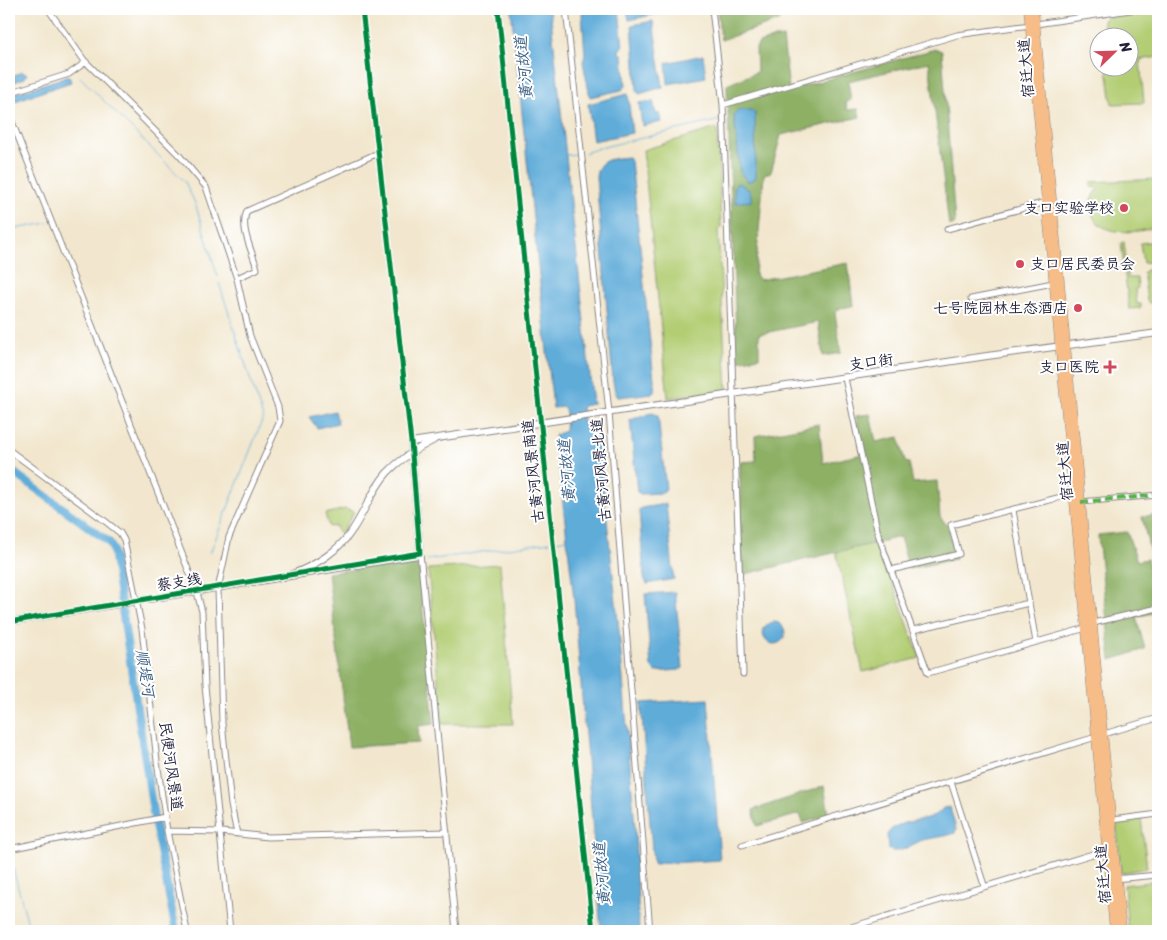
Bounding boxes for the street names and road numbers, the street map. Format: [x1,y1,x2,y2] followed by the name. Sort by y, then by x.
[1010,37,1042,99] street label: 宿迁大道
[847,346,895,378] street label: 支口街
[515,417,551,525] street label: 古黄河风景南道
[583,417,619,523] street label: 古黄河风景北道
[1049,440,1081,502] street label: 宿迁大道
[155,566,203,598] street label: 蔡支线
[152,720,190,812] street label: 民便河风景道
[1087,843,1119,905] street label: 宿迁大道

